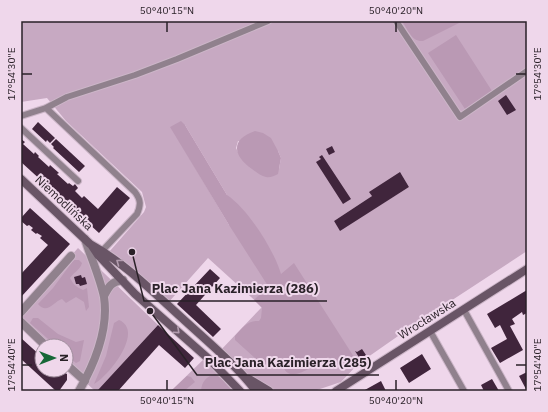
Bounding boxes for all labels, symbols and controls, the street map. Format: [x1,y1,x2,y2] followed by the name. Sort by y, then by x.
[140,4,194,17] text: 50°40'15"N
[369,4,423,17] text: 50°40'20"N
[5,47,18,101] text: 17°54'30"E
[531,47,544,101] text: 17°54'30"E
[32,172,97,234] street label: Niemodlińska
[116,260,123,267] one-way arrow
[144,276,327,301] callout: Plac Jana Kazimierza (286)
[152,280,318,297] text: Plac Jana Kazimierza (286)
[395,295,459,342] street label: Wrocławska
[172,326,179,333] one-way arrow
[5,338,18,392] text: 17°54'40"E
[34,338,74,378] north arrow
[531,338,544,392] text: 17°54'40"E
[197,350,379,375] callout: Plac Jana Kazimierza (285)
[57,354,71,362] text: N
[205,354,371,371] text: Plac Jana Kazimierza (285)
[140,394,194,407] text: 50°40'15"N
[369,394,423,407] text: 50°40'20"N

